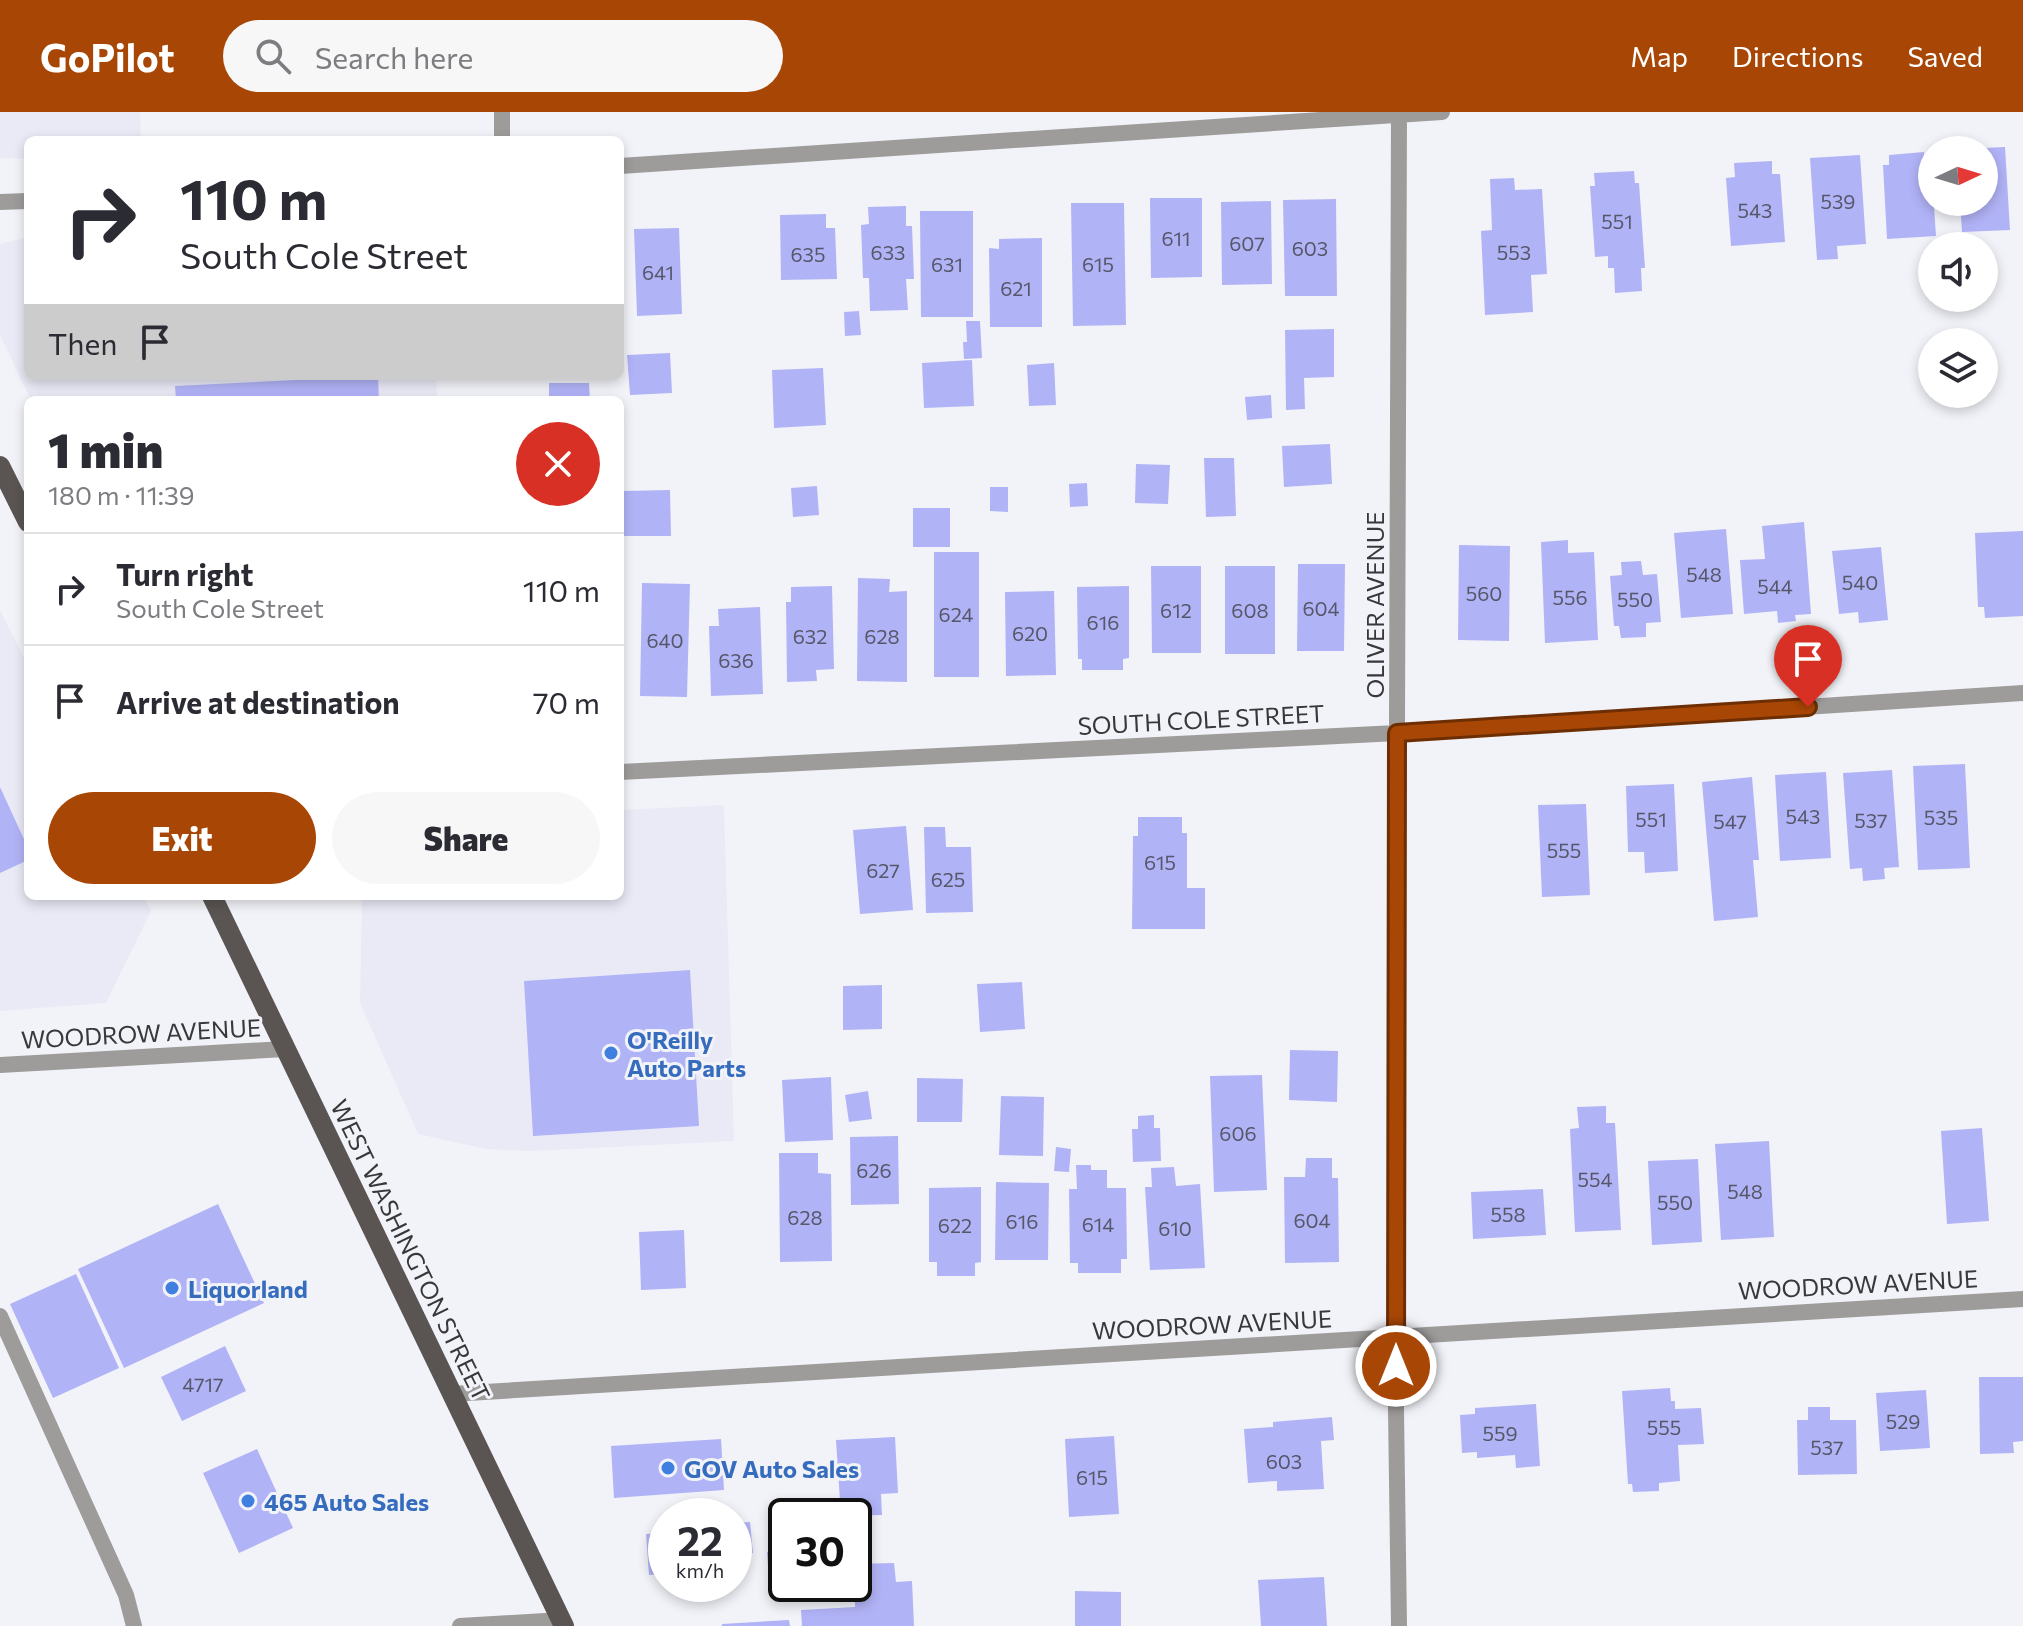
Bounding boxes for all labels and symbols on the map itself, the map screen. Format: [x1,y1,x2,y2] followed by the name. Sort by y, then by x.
[1918,136,1998,216] north arrow
[1820,189,1856,213] house number: 539
[1738,198,1772,222] house number: 543
[1601,209,1633,233] house number: 551
[1161,226,1191,250] house number: 611
[1229,231,1265,255] house number: 607
[1292,236,1328,260] house number: 603
[871,240,905,264] house number: 633
[1497,240,1531,264] house number: 553
[791,242,826,266] house number: 635
[931,252,963,276] house number: 631
[1082,252,1114,276] house number: 615
[642,260,674,284] house number: 641
[1000,276,1032,300] house number: 621
[1360,512,1389,698] street label: OLIVER AVENUE
[1686,562,1722,586] house number: 548
[1842,570,1878,594] house number: 540
[1757,574,1793,598] house number: 544
[1466,581,1502,605] house number: 560
[1552,585,1588,609] house number: 556
[1617,587,1653,611] house number: 550
[1302,596,1340,620] house number: 604
[1160,598,1192,622] house number: 612
[1231,598,1269,622] house number: 608
[939,602,973,626] house number: 624
[1087,610,1119,634] house number: 616
[1012,621,1048,645] house number: 620
[793,624,827,648] house number: 632
[864,624,900,648] house number: 628
[1774,625,1842,707] pin
[646,628,684,652] house number: 640
[718,648,754,672] house number: 636
[1077,698,1325,740] street label: SOUTH COLE STREET
[1786,804,1820,828] house number: 543
[1924,805,1958,829] house number: 535
[1635,807,1667,831] house number: 551
[1854,808,1888,832] house number: 537
[1713,809,1747,833] house number: 547
[1547,838,1581,862] house number: 555
[1144,850,1176,874] house number: 615
[866,858,900,882] house number: 627
[931,867,965,891] house number: 625
[20,1012,262,1054] street label: WOODROW AVENUE
[627,1025,746,1082] place label: O'Reilly Auto Parts
[602,1044,620,1062] marker: O'Reilly Auto Parts
[325,1094,497,1406] street label: WEST WASHINGTON STREET
[1219,1121,1257,1145] house number: 606
[856,1158,892,1182] house number: 626
[1578,1167,1612,1191] house number: 554
[1727,1179,1763,1203] house number: 548
[1657,1190,1693,1214] house number: 550
[1490,1202,1526,1226] house number: 558
[787,1205,823,1229] house number: 628
[1293,1208,1331,1232] house number: 604
[1006,1209,1038,1233] house number: 616
[1082,1212,1114,1236] house number: 614
[938,1213,972,1237] house number: 622
[1158,1216,1192,1240] house number: 610
[1737,1263,1979,1305] street label: WOODROW AVENUE
[188,1274,308,1303] place label: Liquorland
[163,1279,181,1297] marker: Liquorland
[1091,1303,1333,1345] street label: WOODROW AVENUE
[1354,1324,1438,1408] position arrow
[182,1372,224,1396] house number: 4717
[1886,1409,1920,1433] house number: 529
[1647,1415,1681,1439] house number: 555
[1482,1421,1518,1445] house number: 559
[1810,1435,1844,1459] house number: 537
[1266,1449,1302,1473] house number: 603
[684,1454,859,1483] place label: GOV Auto Sales
[659,1459,677,1477] marker: GOV Auto Sales
[1076,1465,1108,1489] house number: 615
[264,1487,429,1516] place label: 465 Auto Sales
[239,1492,257,1510] marker: 465 Auto Sales
[768,1498,872,1602] speed limit sign: 30

